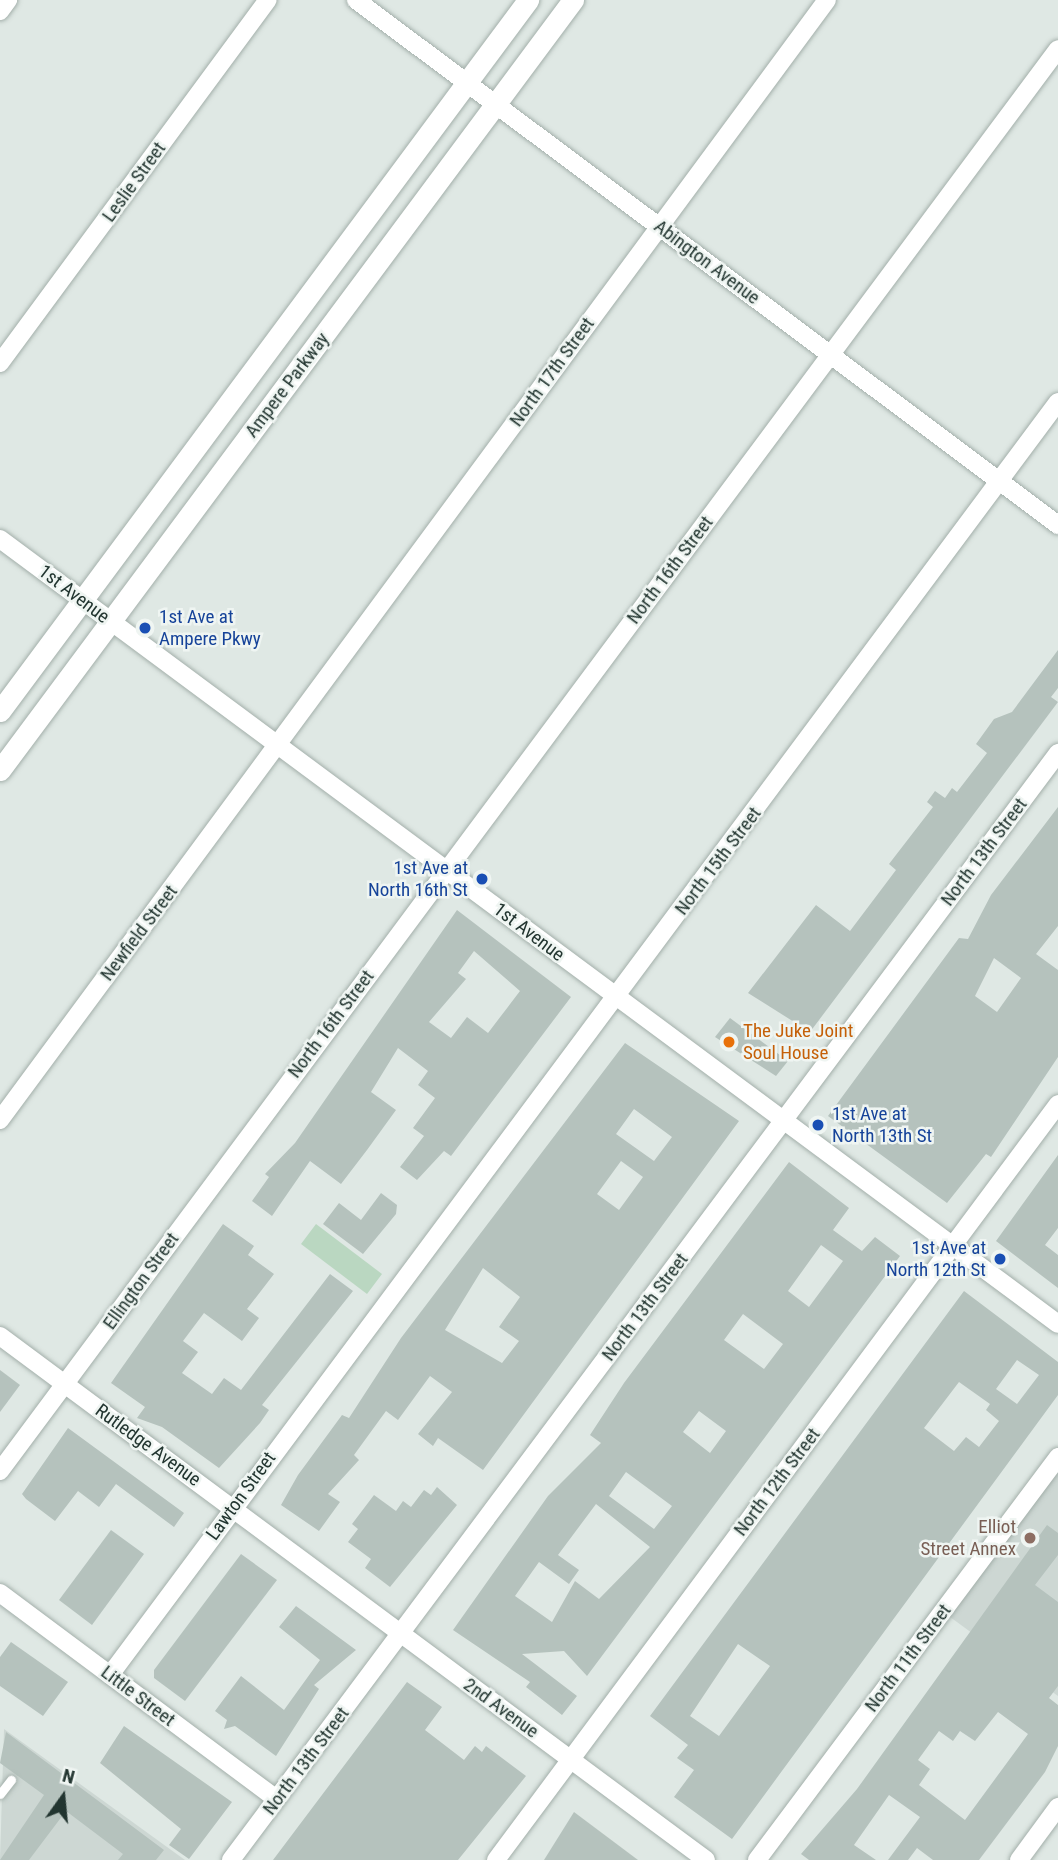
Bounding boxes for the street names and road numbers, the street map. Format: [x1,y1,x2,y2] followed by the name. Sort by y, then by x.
[97,138,171,226] street label: Leslie Street
[650,215,764,309] street label: Abington Avenue
[505,313,599,431] street label: North 17th Street
[240,328,334,442] street label: Ampere Parkway
[622,512,718,628] street label: North 16th Street
[34,560,114,628] street label: 1st Avenue
[936,794,1032,910] street label: North 13th Street
[670,803,766,919] street label: North 15th Street
[96,881,182,985] street label: Newfield Street
[489,898,569,966] street label: 1st Avenue
[283,966,379,1082] street label: North 16th Street
[98,1228,184,1334] street label: Ellington Street
[597,1249,693,1365] street label: North 13th Street
[91,1399,205,1491] street label: Rutledge Avenue
[729,1424,825,1540] street label: North 12th Street
[201,1447,281,1545] street label: Lawton Street
[860,1600,956,1716] street label: North 11th Street
[96,1661,180,1731] street label: Little Street
[459,1673,543,1743] street label: 2nd Avenue
[258,1703,354,1819] street label: North 13th Street

